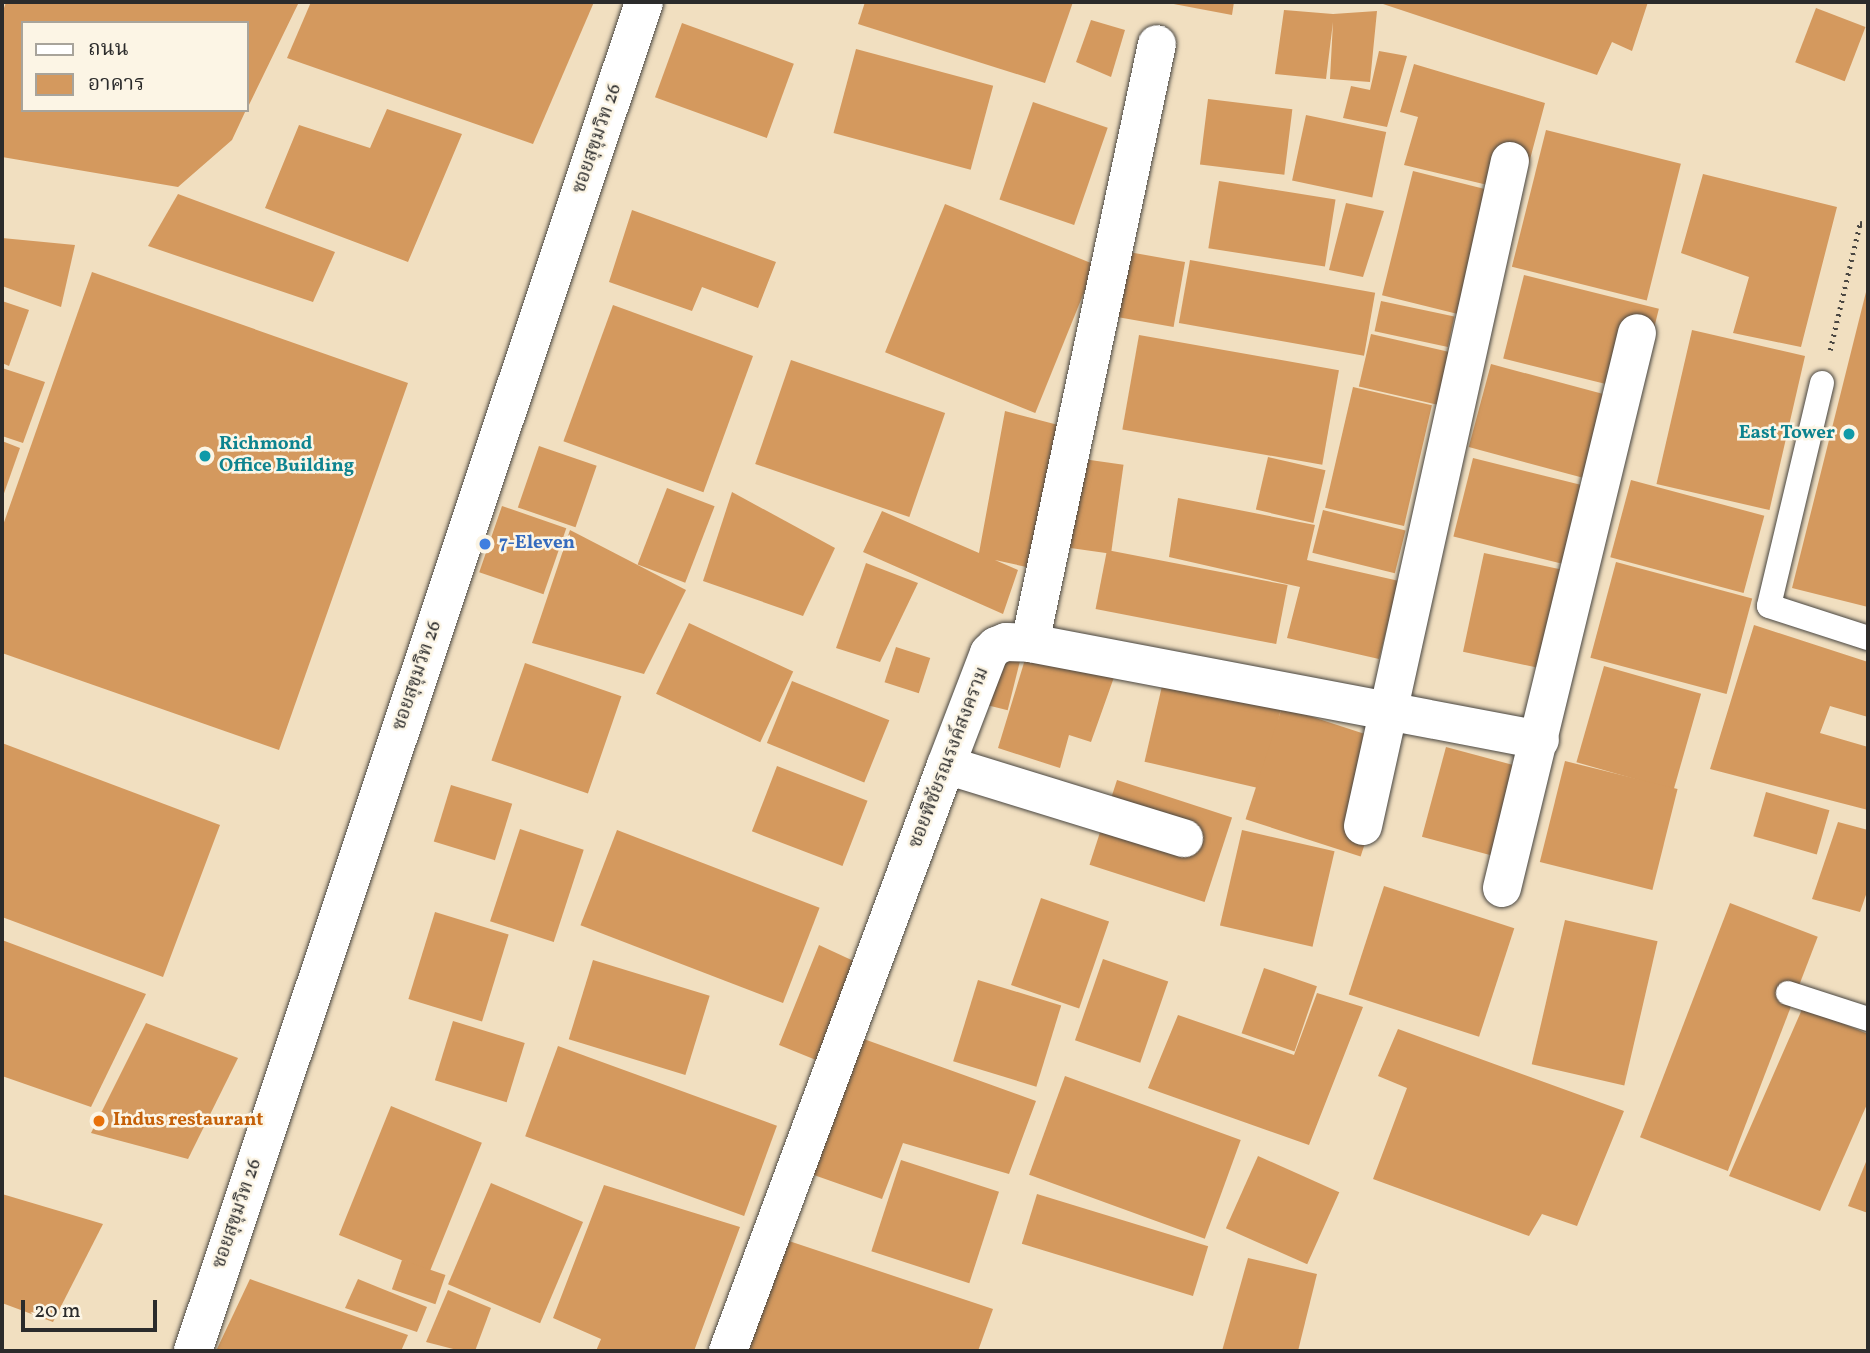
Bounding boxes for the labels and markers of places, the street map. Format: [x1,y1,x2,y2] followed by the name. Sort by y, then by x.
[1738,423,1835,445] place label: East Tower
[1841,426,1857,442] marker: East Tower
[219,434,354,478] place label: Richmond Office Building
[197,448,213,464] marker: Richmond Office Building
[499,533,575,555] place label: 7-Eleven
[477,536,493,552] marker: 7-Eleven
[113,1110,263,1132] place label: Indus restaurant
[91,1113,107,1129] marker: Indus restaurant

